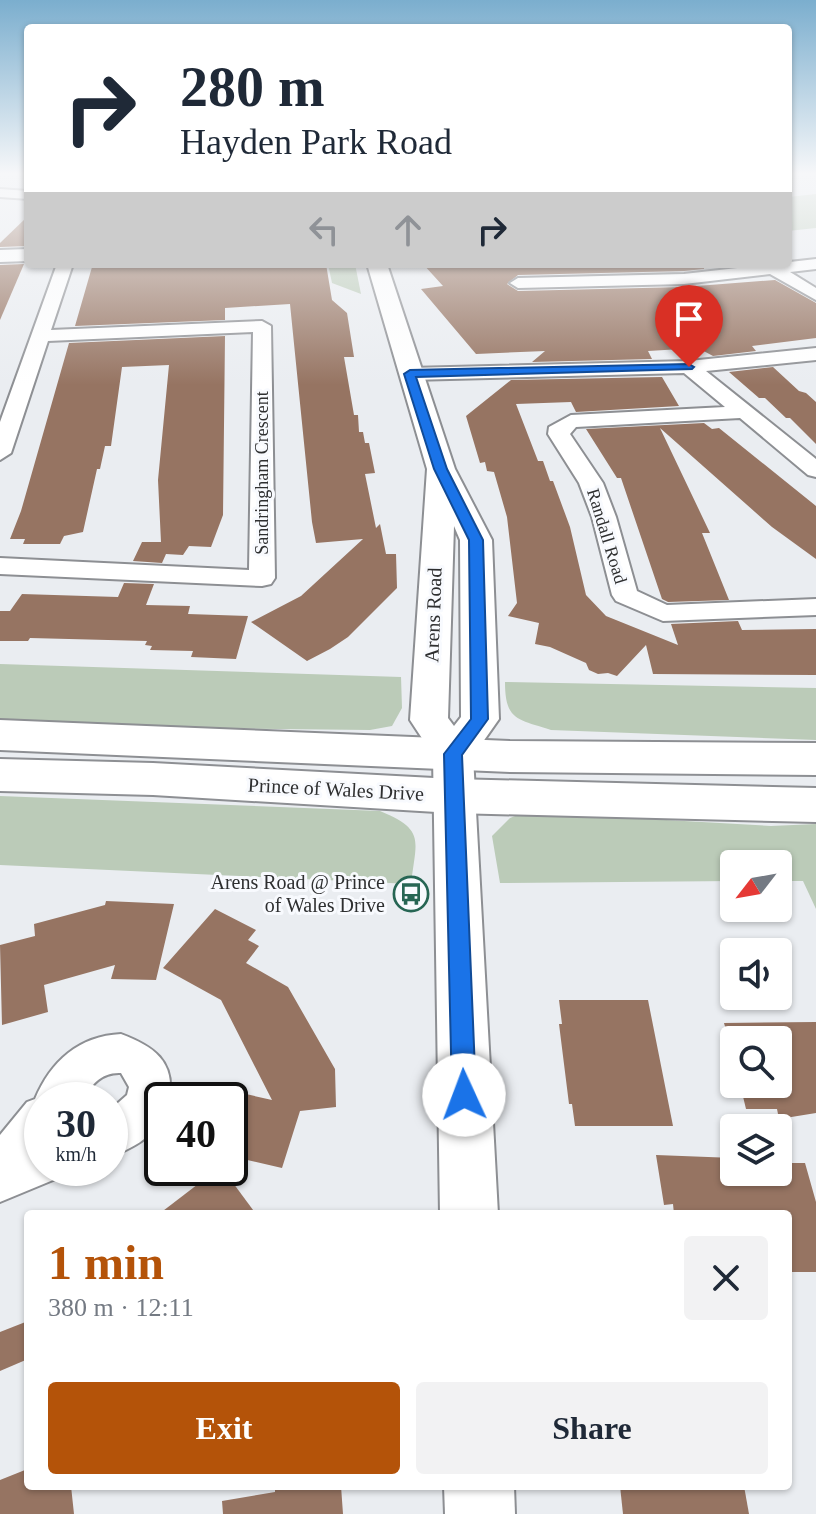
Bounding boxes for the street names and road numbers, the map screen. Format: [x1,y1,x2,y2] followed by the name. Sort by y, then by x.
[252,391,272,555] street label: Sandringham Crescent
[583,486,631,586] street label: Randall Road
[420,567,446,663] street label: Arens Road
[247,773,425,805] street label: Prince of Wales Drive

